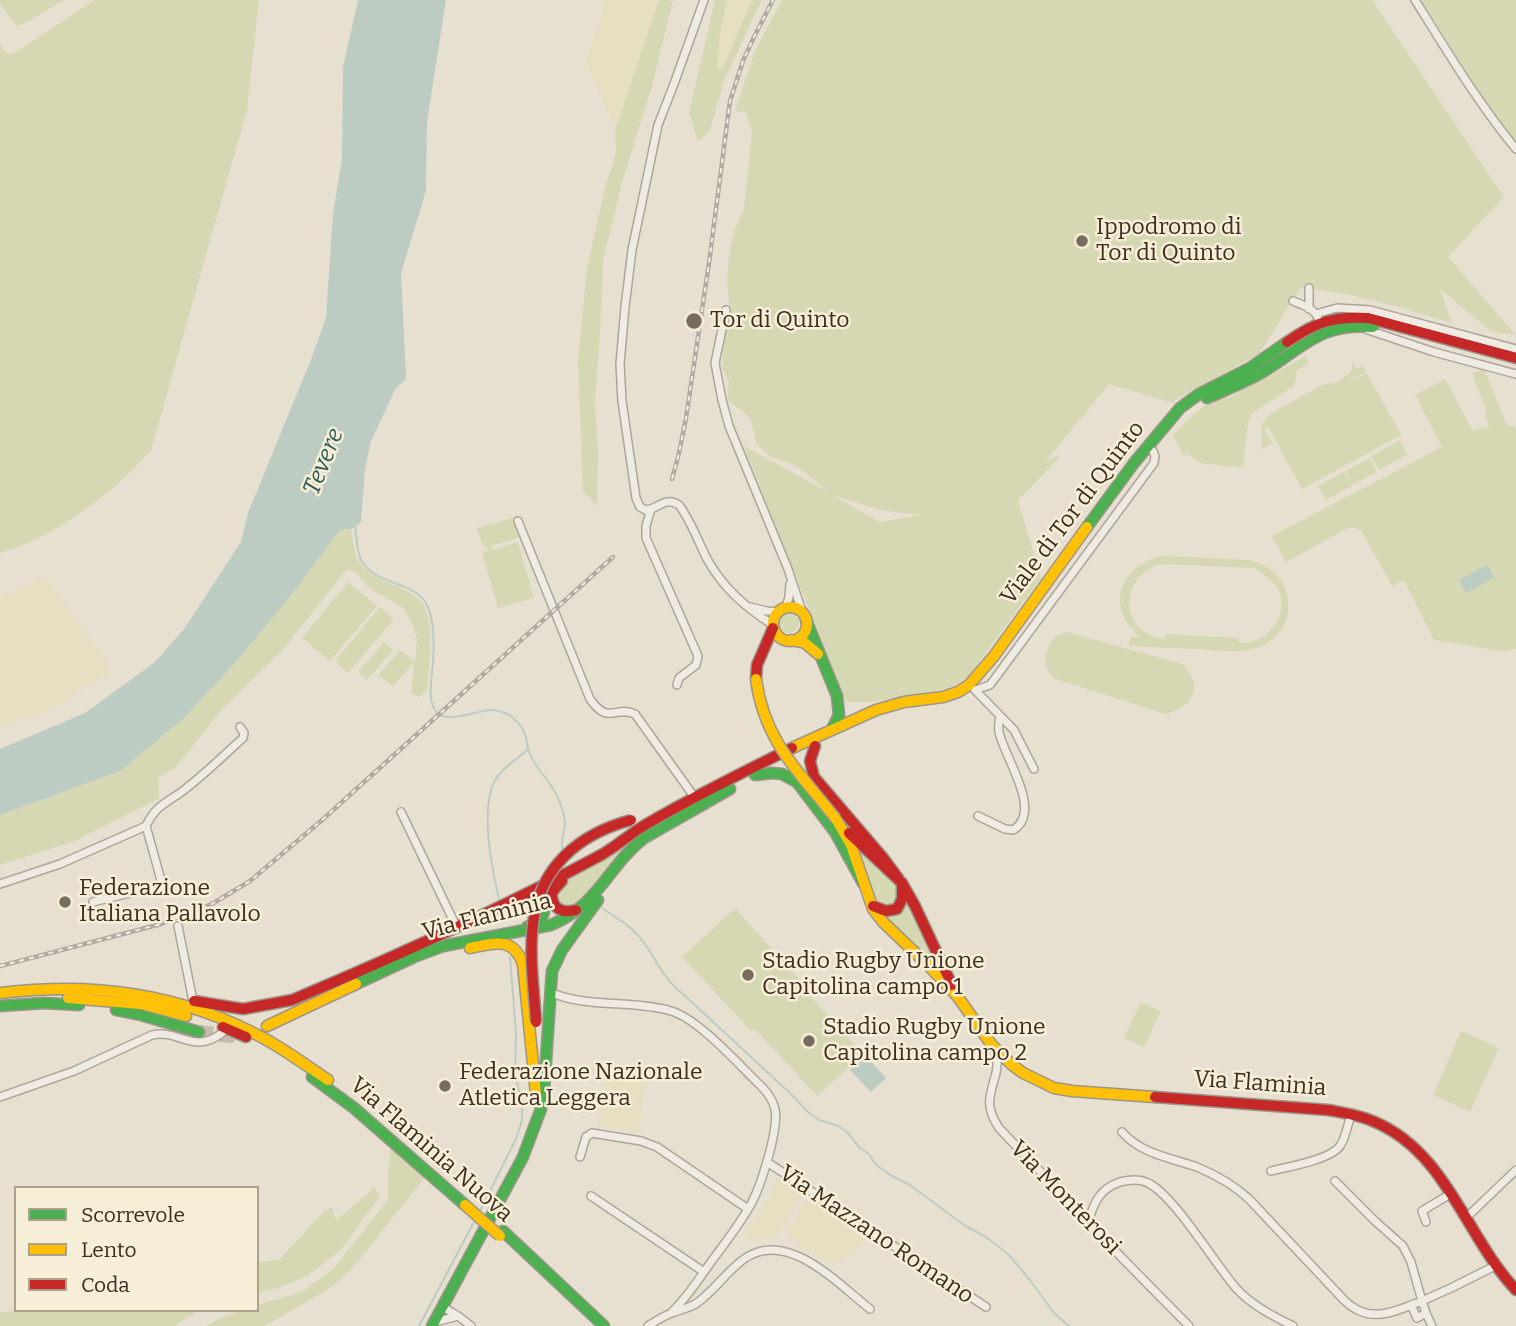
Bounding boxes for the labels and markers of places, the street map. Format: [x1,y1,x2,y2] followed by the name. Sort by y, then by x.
[1096,214,1241,268] place label: Ippodromo di Tor di Quinto
[1074,233,1090,249] marker: Ippodromo di Tor di Quinto
[710,307,849,335] place label: Tor di Quinto
[684,311,704,331] marker: Tor di Quinto
[79,875,261,929] place label: Federazione Italiana Pallavolo
[57,894,73,910] marker: Federazione Italiana Pallavolo
[762,948,985,1002] place label: Stadio Rugby Unione Capitolina campo 1
[740,967,756,983] marker: Stadio Rugby Unione Capitolina campo 1
[823,1014,1046,1068] place label: Stadio Rugby Unione Capitolina campo 2
[801,1033,817,1049] marker: Stadio Rugby Unione Capitolina campo 2
[459,1059,702,1113] place label: Federazione Nazionale Atletica Leggera
[437,1078,453,1094] marker: Federazione Nazionale Atletica Leggera

